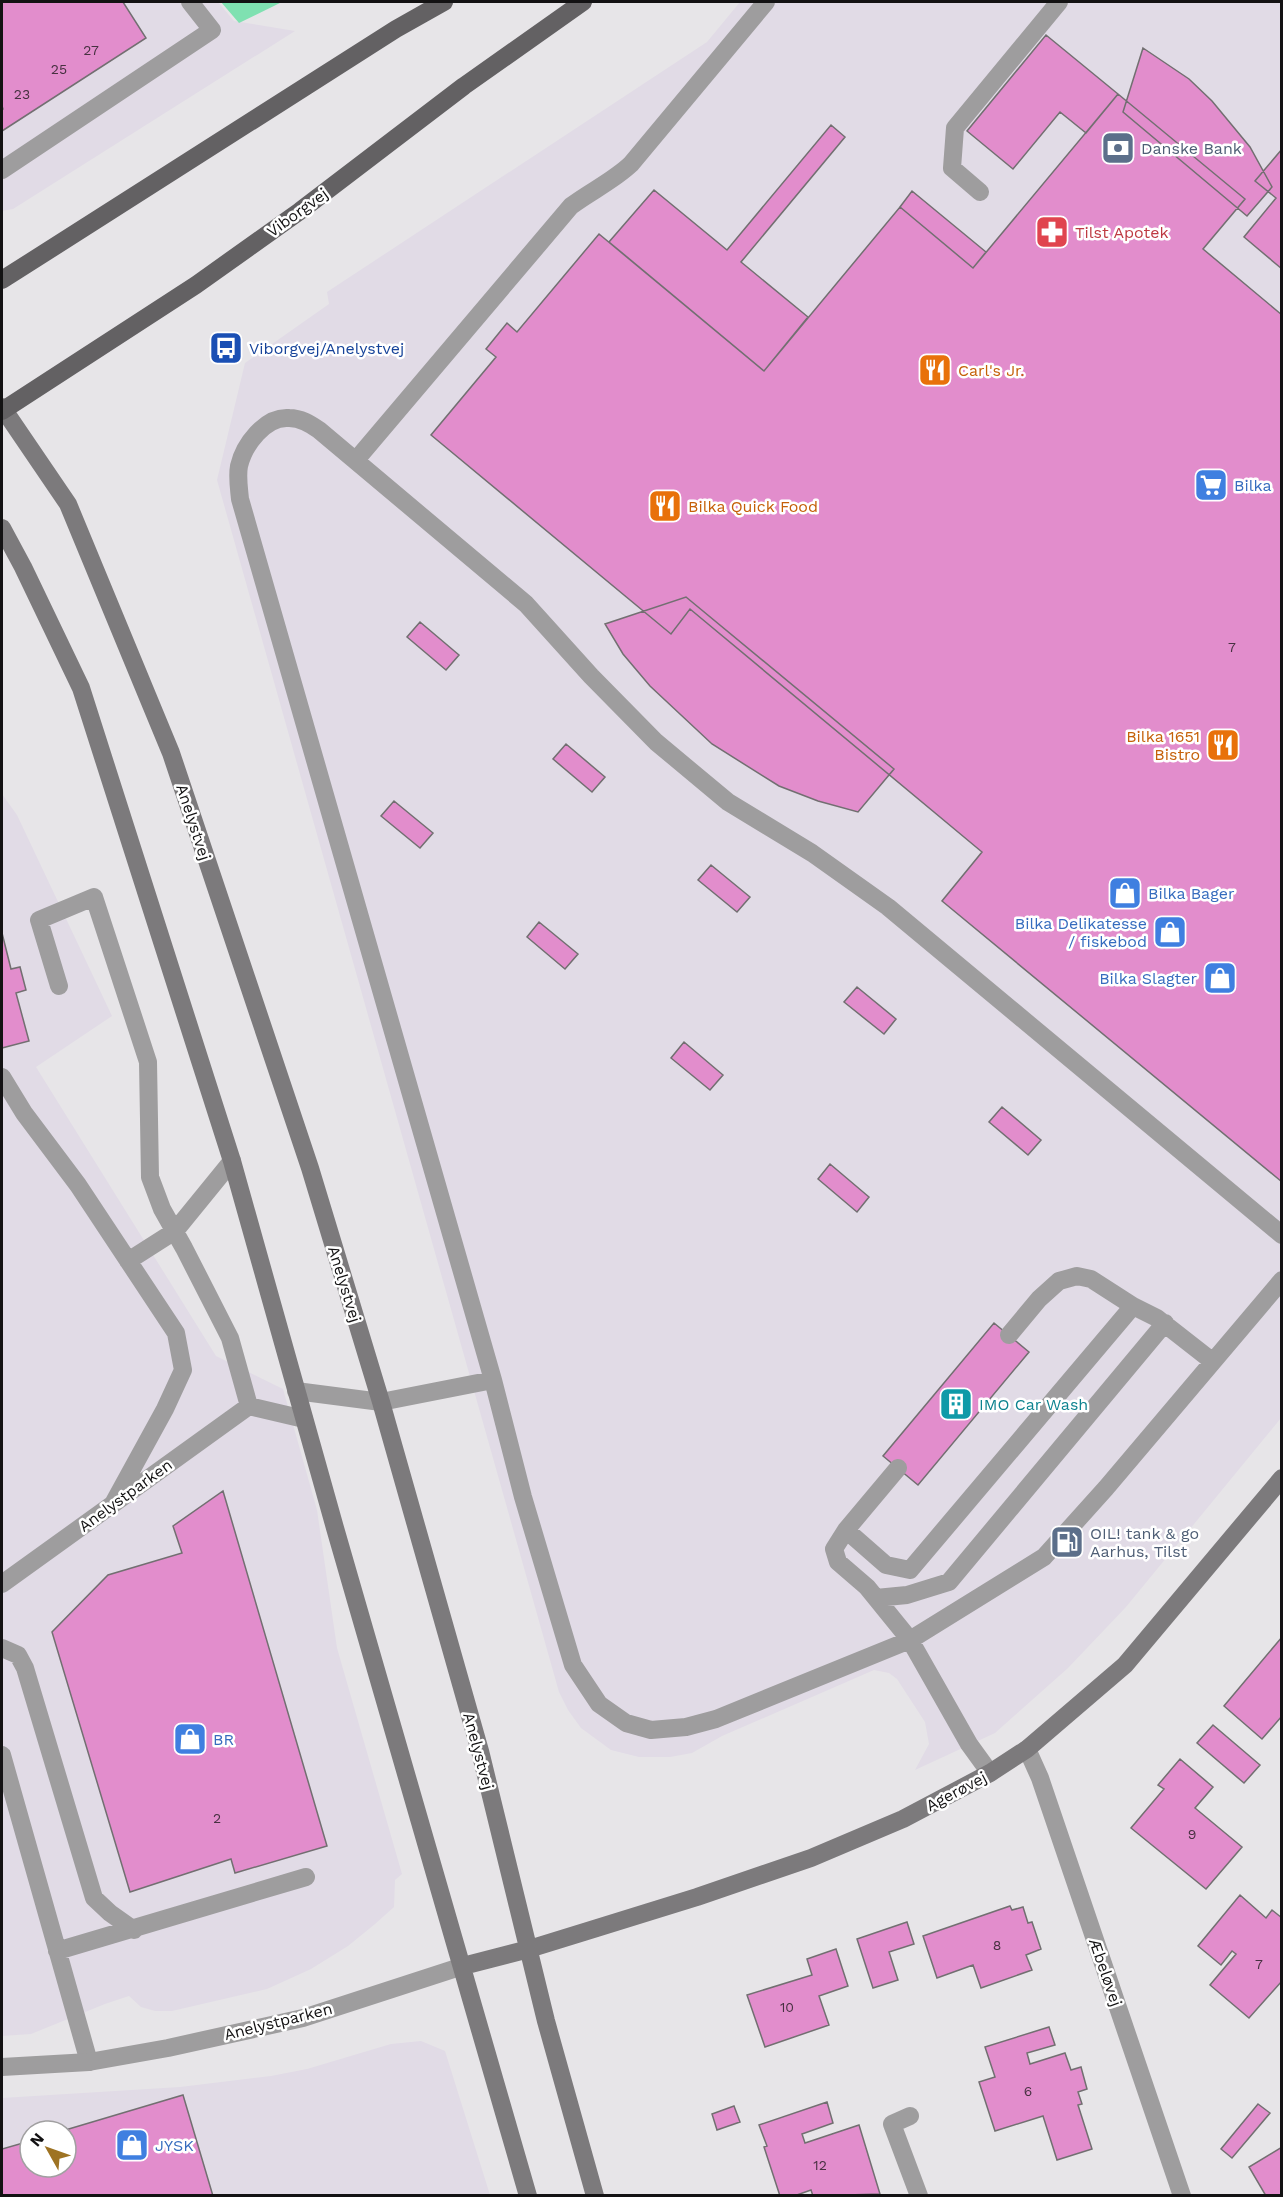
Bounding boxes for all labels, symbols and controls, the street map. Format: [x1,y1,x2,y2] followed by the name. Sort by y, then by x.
[83,42,99,58] house number: 27
[51,61,67,77] house number: 25
[14,86,30,102] house number: 23
[1100,130,1136,166] bank icon: Danske Bank
[1141,139,1242,158] place label: Danske Bank
[263,184,331,241] street label: Viborgvej
[1034,214,1070,250] pharmacy icon: Tilst Apotek
[1075,223,1169,242] place label: Tilst Apotek
[208,330,244,366] bus stop icon: Viborgvej/Anelystvej
[249,339,404,358] place label: Viborgvej/Anelystvej
[917,352,953,388] restaurant icon: Carl's Jr.
[958,361,1025,380] place label: Carl's Jr.
[1193,467,1229,503] supermarket icon: Bilka
[1234,476,1272,495] place label: Bilka
[647,488,683,524] restaurant icon: Bilka Quick Food
[688,497,818,516] place label: Bilka Quick Food
[1228,639,1236,655] house number: 7
[1126,727,1200,764] place label: Bilka 1651 Bistro
[1205,727,1241,763] restaurant icon: Bilka 1651 Bistro
[172,782,215,863] street label: Anelystvej
[1107,875,1143,911] shop icon: Bilka Bager
[1148,884,1235,903] place label: Bilka Bager
[1015,914,1147,951] place label: Bilka Delikatesse / fiskebod
[1152,914,1188,950] shop icon: Bilka Delikatesse / fiskebod
[1202,960,1238,996] shop icon: Bilka Slagter
[1099,969,1197,988] place label: Bilka Slagter
[324,1244,365,1325] street label: Anelystvej
[938,1386,974,1422] building icon: IMO Car Wash
[979,1395,1088,1414] place label: IMO Car Wash
[75,1455,176,1536] street label: Anelystparken
[1049,1524,1085,1560] fuel station icon: OIL! tank & go Aarhus, Tilst
[1090,1524,1199,1561] place label: OIL! tank & go Aarhus, Tilst
[459,1710,498,1792] street label: Anelystvej
[172,1721,208,1757] shop icon: BR
[213,1730,234,1749] place label: BR
[923,1768,990,1815] street label: Agerøvej
[213,1810,221,1826] house number: 2
[1188,1826,1196,1842] house number: 9
[1085,1936,1126,2009] street label: Æbeløvej
[993,1937,1001,1953] house number: 8
[1255,1956,1263,1972] house number: 7
[222,1999,334,2044] street label: Anelystparken
[780,1999,794,2015] house number: 10
[1024,2083,1032,2099] house number: 6
[18,2119,78,2179] north arrow
[114,2127,150,2163] shop icon: JYSK
[26,2129,48,2150] text: N
[155,2136,194,2155] place label: JYSK
[813,2157,827,2173] house number: 12

